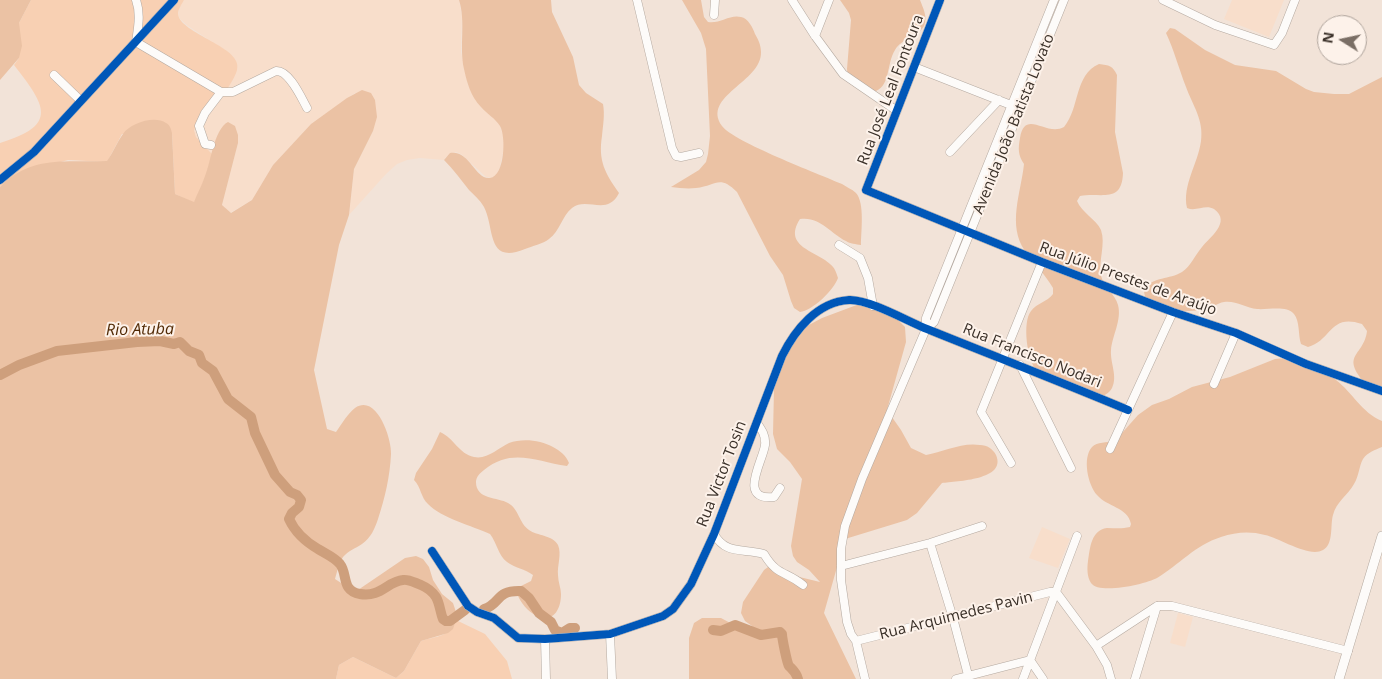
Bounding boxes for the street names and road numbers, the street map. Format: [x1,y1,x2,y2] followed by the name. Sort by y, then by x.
[854,12,928,168] street label: Rua José Leal Fontoura
[969,31,1059,217] street label: Avenida João Batista Lovato
[1037,238,1219,320] street label: Rua Júlio Prestes de Araújo
[960,320,1104,392] street label: Rua Francisco Nodari
[693,418,751,530] street label: Rua Victor Tosin
[878,588,1034,644] street label: Rua Arquimedes Pavin

